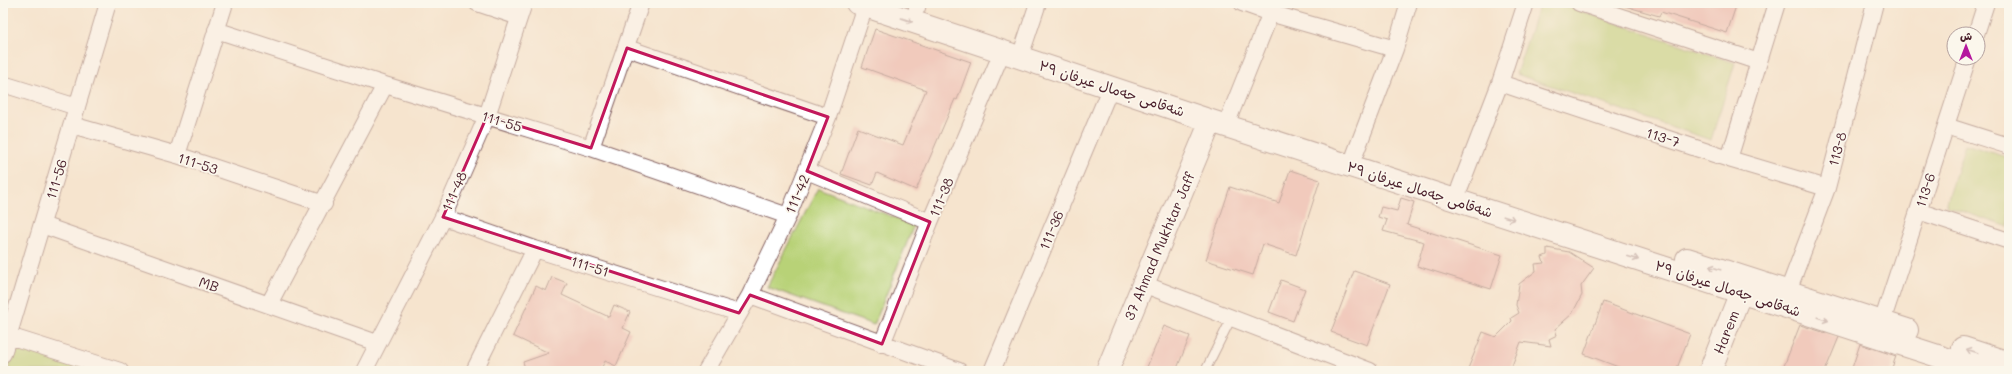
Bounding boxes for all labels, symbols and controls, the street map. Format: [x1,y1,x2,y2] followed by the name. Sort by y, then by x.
[900,17,913,24] one-way arrow
[1946,26,1986,66] north arrow
[1960,28,1972,43] text: ش
[1037,55,1187,121] street label: شەقامی جەمال عیرفان ٣٩
[480,106,524,136] street label: 111-55
[1644,123,1683,151] street label: 113-7
[1823,130,1851,168] street label: 113-8
[176,148,220,178] street label: 111-53
[41,156,71,202] street label: 111-56
[1345,156,1495,222] street label: شەقامی جەمال عیرفان ٣٩
[437,168,471,214] street label: 111-48
[1119,169,1199,323] street label: 37 Ahmad Mukhtar Jaff
[1911,170,1939,210] street label: 113-6
[780,172,814,216] street label: 111-42
[924,174,958,220] street label: 111-38
[1034,207,1068,253] street label: 111-36
[1503,215,1516,222] one-way arrow
[568,251,612,281] street label: 111-51
[1626,255,1639,262] one-way arrow
[1653,255,1803,321] street label: شەقامی جەمال عیرفان ٣٩
[1709,264,1722,271] one-way arrow
[197,272,221,296] street label: MB
[1709,307,1743,357] street label: Harem
[1817,316,1830,323] one-way arrow
[1966,347,1979,354] one-way arrow

